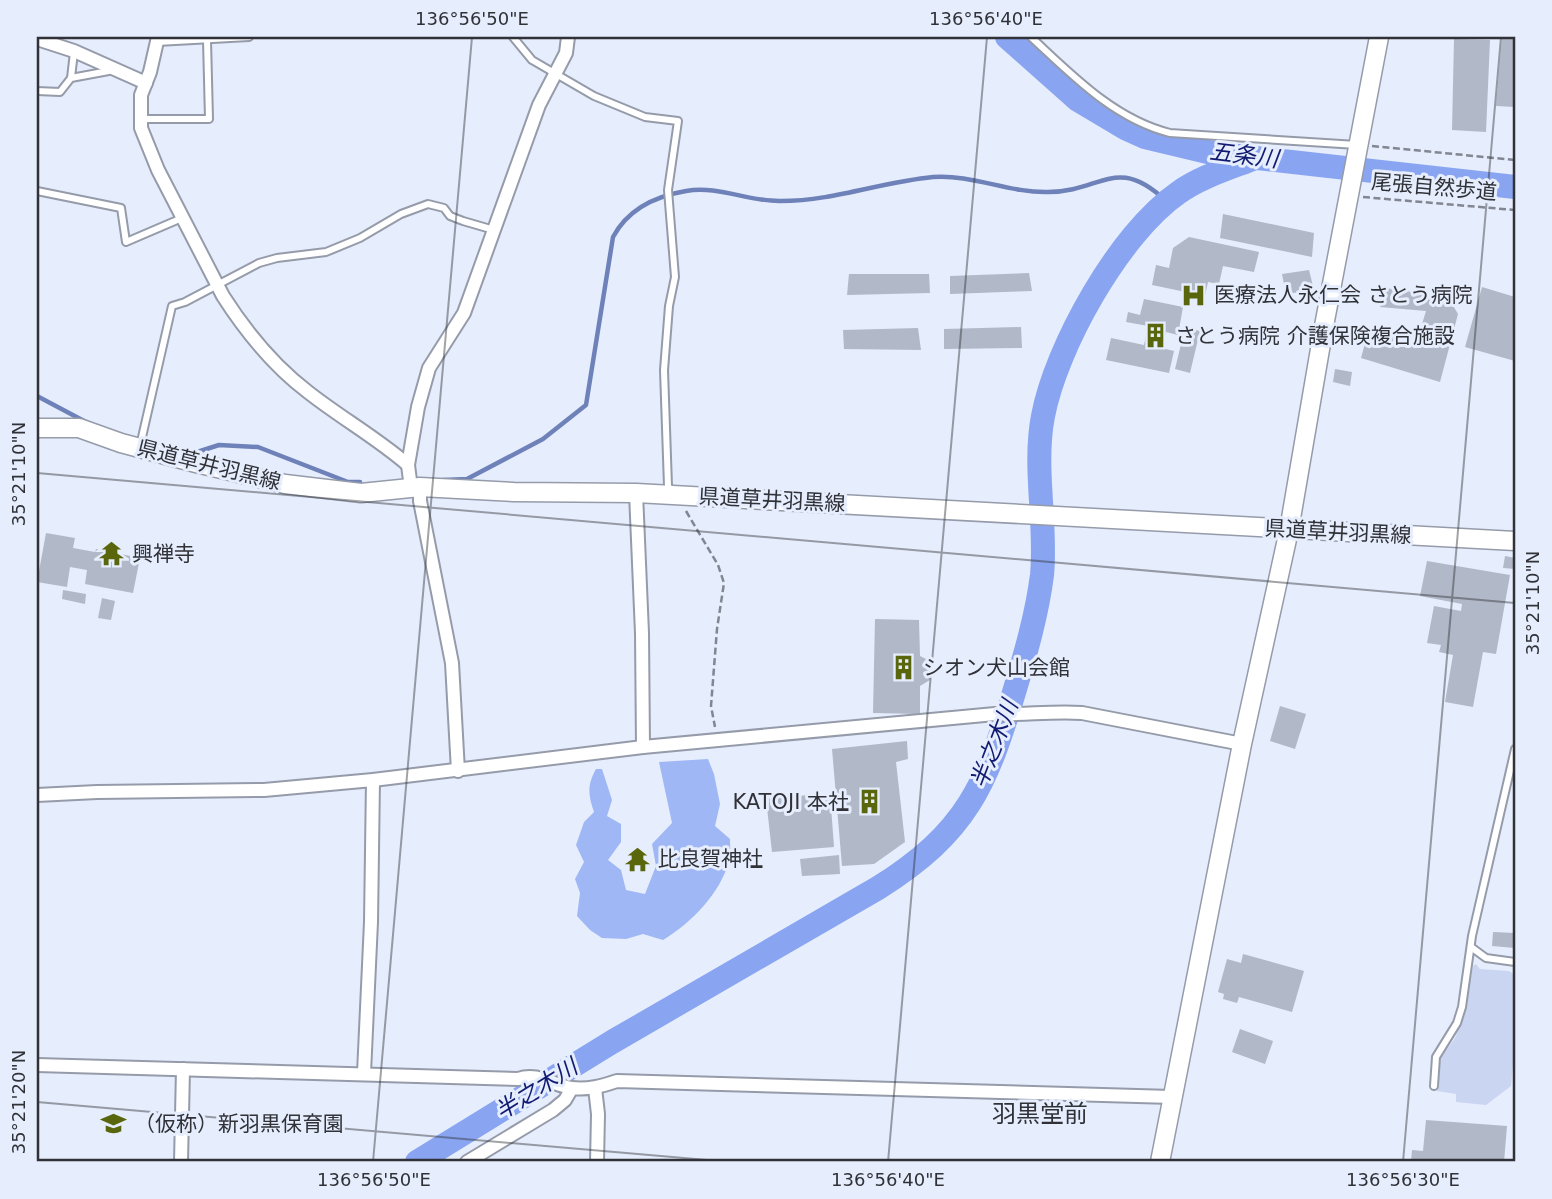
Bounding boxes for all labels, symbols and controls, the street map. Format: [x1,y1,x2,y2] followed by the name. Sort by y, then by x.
[415,8,529,29] text: 136°56'50"E
[929,8,1043,29] text: 136°56'40"E
[1208,138,1283,172] water label: 五条川
[1370,170,1498,204] street label: 尾張自然歩道
[1180,281,1208,309] hospital icon: 医療法人永仁会 さとう病院
[1214,283,1473,307] place label: 医療法人永仁会 さとう病院
[1141,322,1169,350] building icon: さとう病院 介護保険複合施設
[1175,324,1455,348] place label: さとう病院 介護保険複合施設
[8,422,29,526] text: 35°21'10"N
[135,436,283,494] street label: 県道草井羽黒線
[698,484,846,516] street label: 県道草井羽黒線
[1264,516,1412,548] street label: 県道草井羽黒線
[98,540,126,568] temple icon: 興禅寺
[132,542,195,566] place label: 興禅寺
[1522,551,1543,655] text: 35°21'10"N
[889,654,917,682] building icon: シオン犬山会館
[923,656,1070,680] place label: シオン犬山会館
[965,694,1024,792] water label: 半之木川
[855,788,883,816] building icon: KATOJI 本社
[732,790,849,814] place label: KATOJI 本社
[624,845,652,873] temple icon: 比良賀神社
[658,847,763,871] place label: 比良賀神社
[8,1050,29,1154] text: 35°21'20"N
[490,1052,584,1124] water label: 半之木川
[992,1100,1088,1128] district label: 羽黒堂前
[100,1110,128,1138] school or university icon: （仮称）新羽黒保育園
[134,1112,344,1136] place label: （仮称）新羽黒保育園
[317,1169,431,1190] text: 136°56'50"E
[831,1169,945,1190] text: 136°56'40"E
[1346,1169,1460,1190] text: 136°56'30"E

